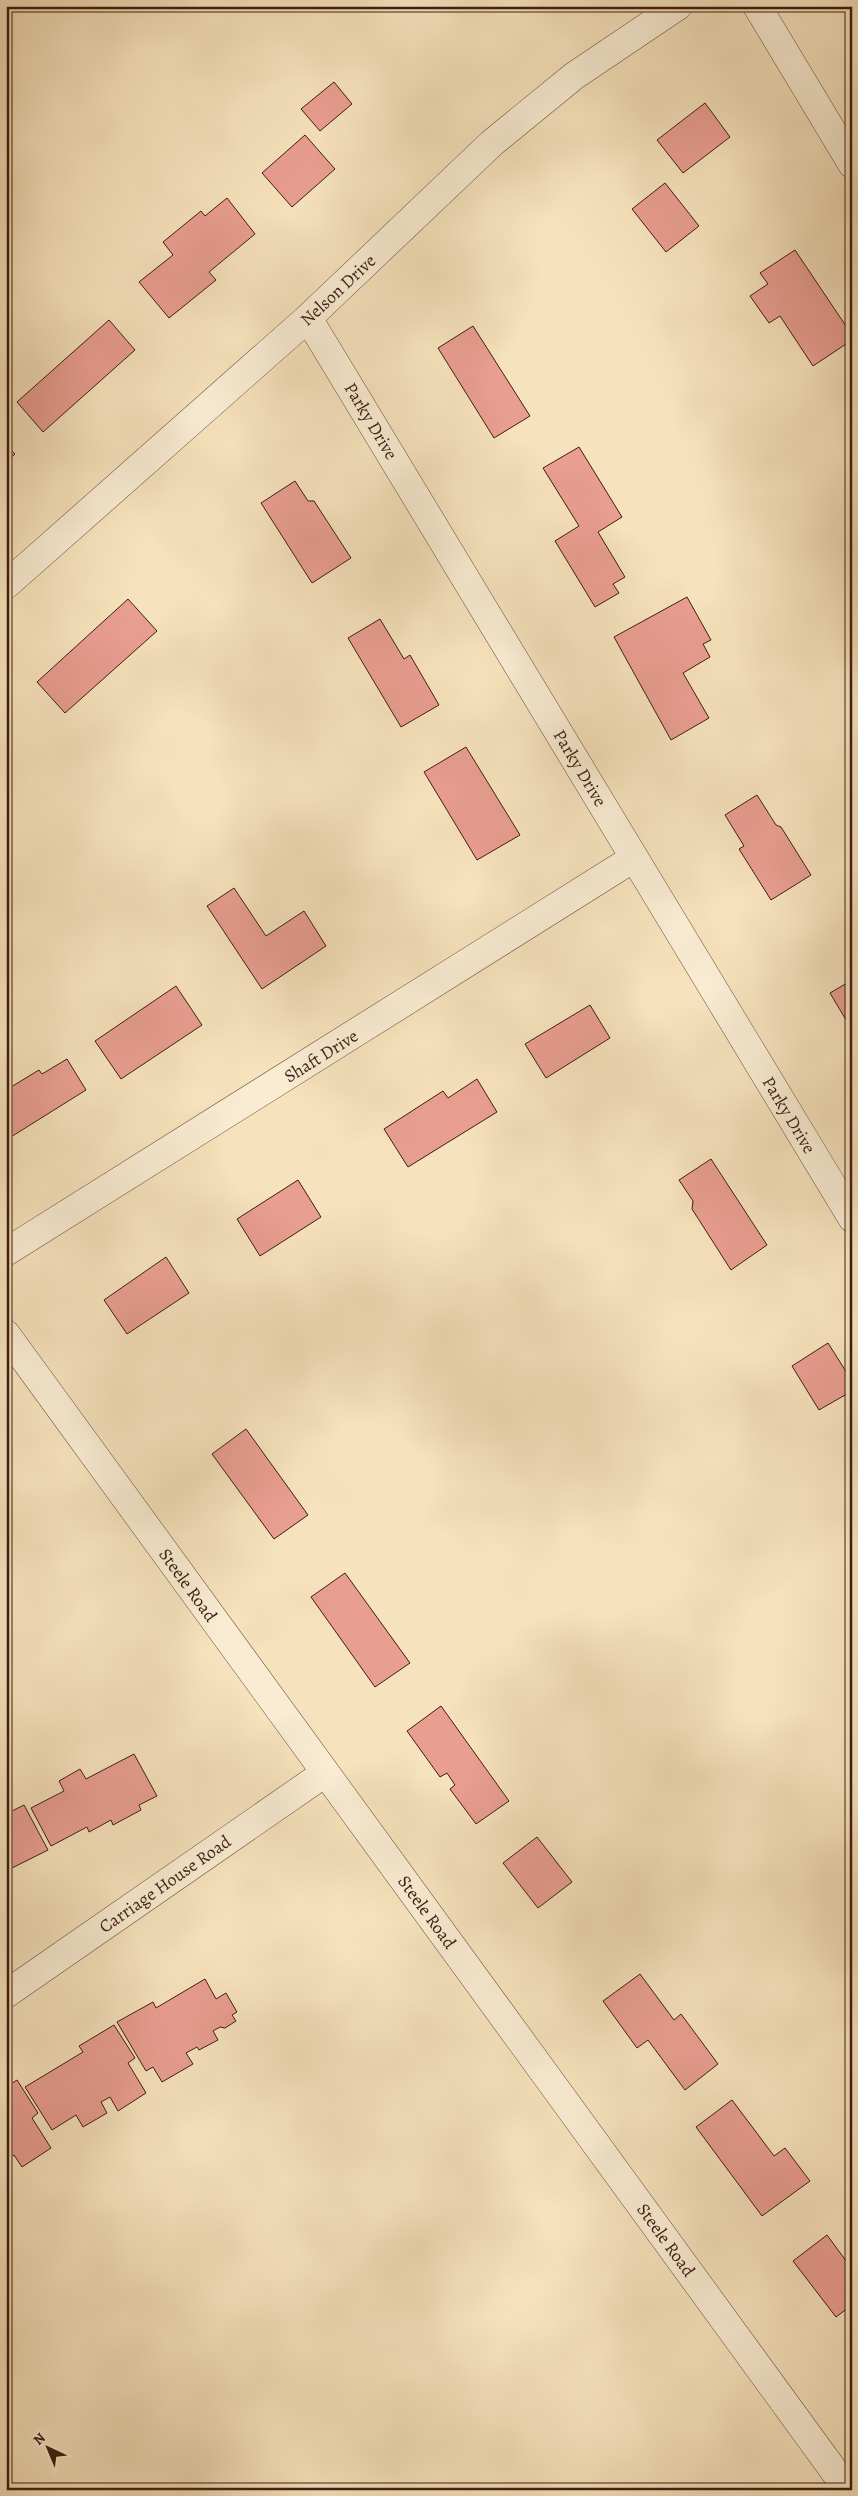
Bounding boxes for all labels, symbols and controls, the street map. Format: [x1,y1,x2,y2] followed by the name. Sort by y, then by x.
[295,249,381,331] street label: Nelson Drive
[339,378,403,464] street label: Parky Drive
[548,725,612,811] street label: Parky Drive
[279,1024,363,1088] street label: Shaft Drive
[757,1072,821,1158] street label: Parky Drive
[153,1544,223,1627] street label: Steele Road
[94,1829,236,1939] street label: Carriage House Road
[392,1871,462,1954] street label: Steele Road
[631,2199,701,2282] street label: Steele Road
[22,2424,72,2474] north arrow
[29,2429,50,2449] text: N

